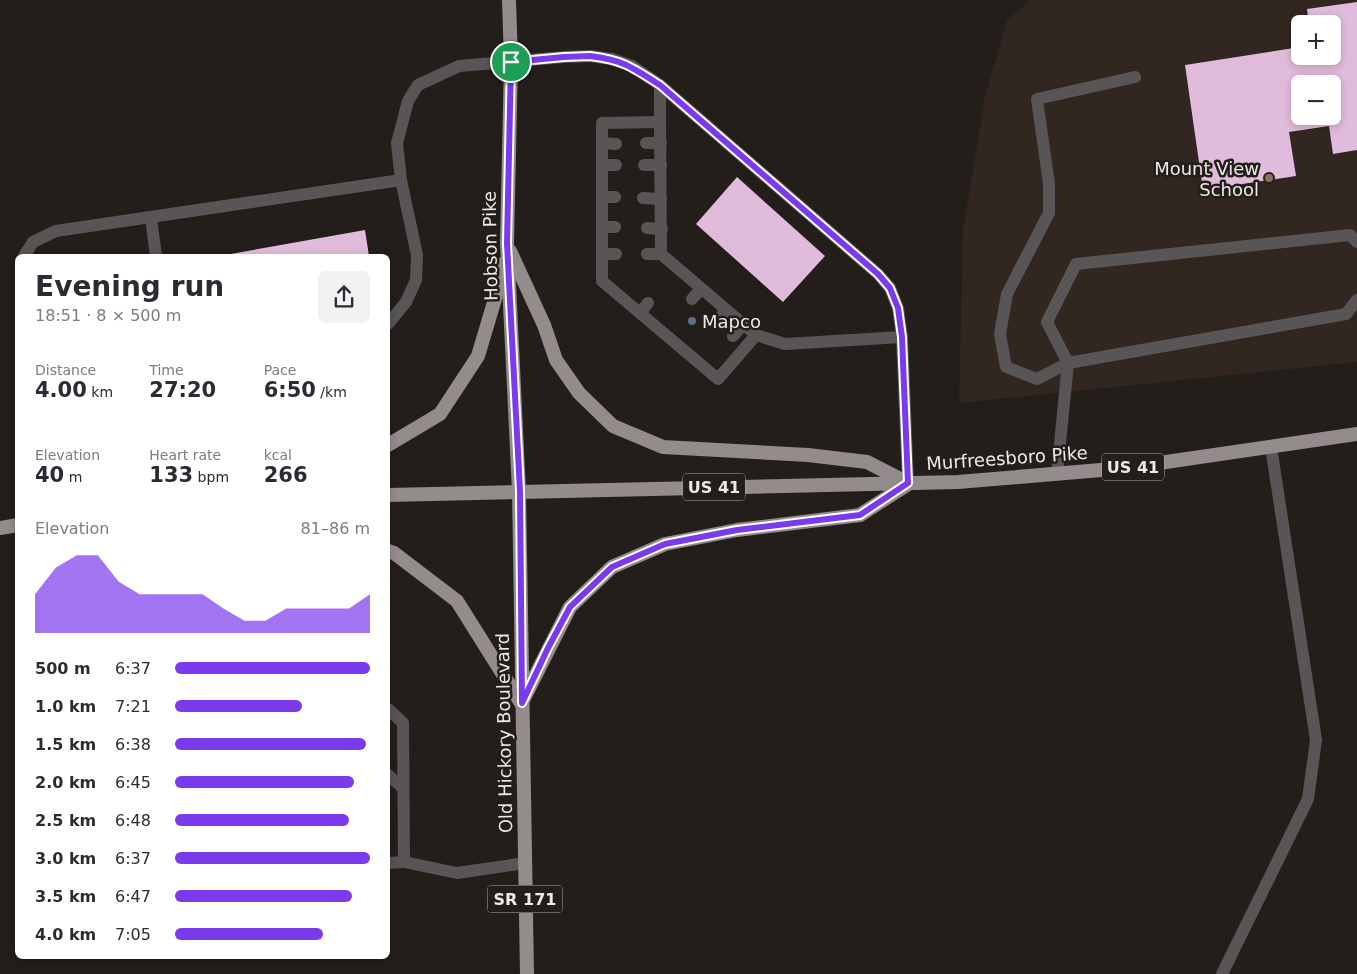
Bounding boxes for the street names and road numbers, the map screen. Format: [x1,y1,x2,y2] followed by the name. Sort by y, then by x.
[479,191,501,301] street label: Hobson Pike
[926,442,1088,474] street label: Murfreesboro Pike
[1102,454,1164,481] road number: US 41
[683,474,745,501] road number: US 41
[492,633,516,833] street label: Old Hickory Boulevard
[488,886,562,912] road number: SR 171

